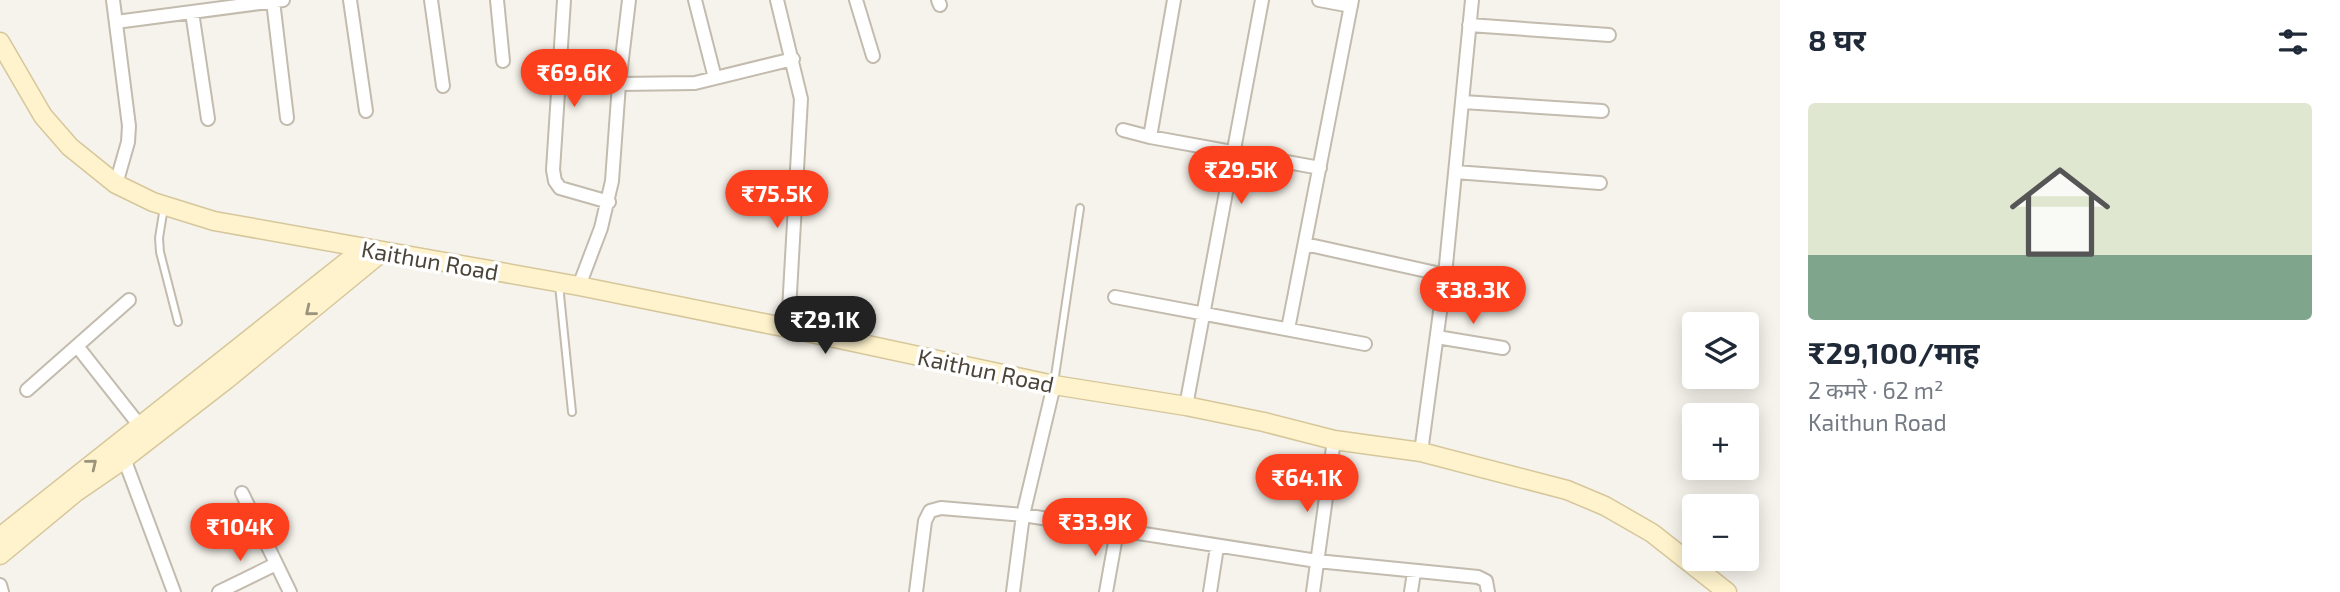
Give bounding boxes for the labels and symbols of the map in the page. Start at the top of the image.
pin: ₹69.6K [517,50,631,109]
pin: ₹29.5K [1184,146,1298,206]
pin: ₹75.5K [720,170,834,230]
street label: Kaithun Road [359,234,501,286]
pin: ₹38.3K [1416,266,1530,326]
pin: ₹29.1K [768,296,882,356]
one-way arrow [306,303,319,315]
street label: Kaithun Road [915,342,1057,398]
pin: ₹64.1K [1250,454,1364,514]
one-way arrow [84,459,96,472]
pin: ₹33.9K [1038,498,1152,558]
pin: ₹104K [191,504,289,563]

